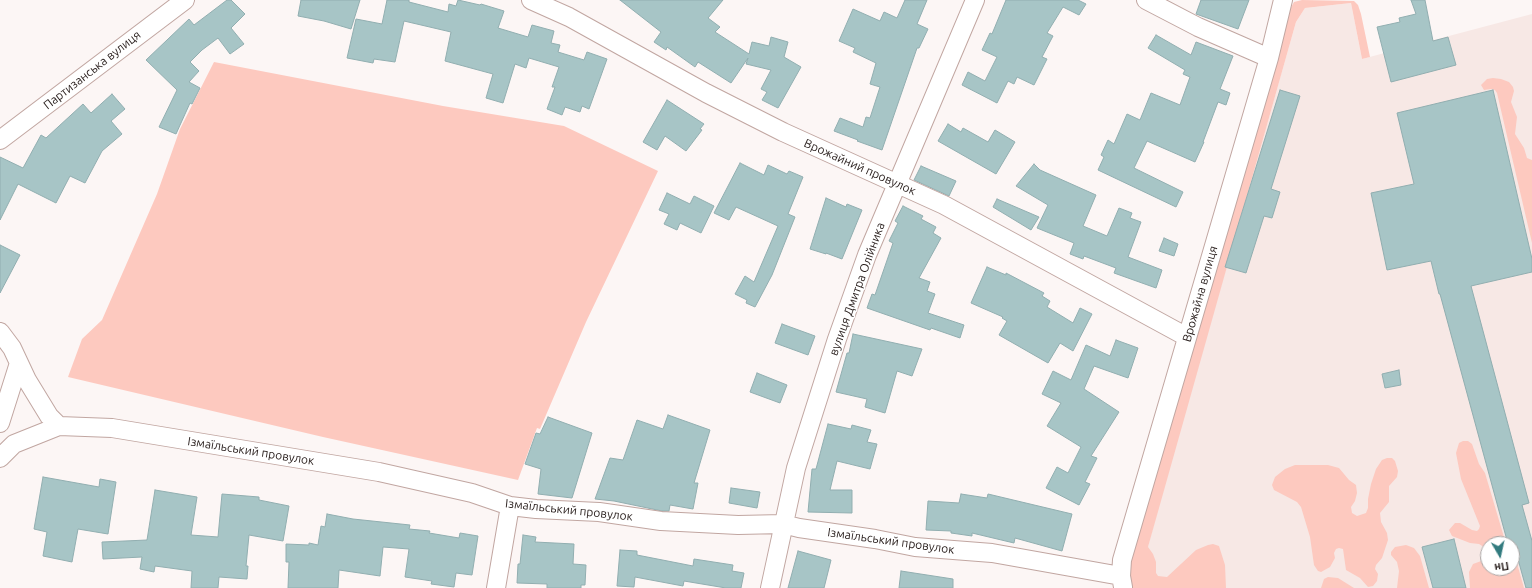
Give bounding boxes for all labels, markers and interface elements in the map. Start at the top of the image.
street label: Партизанська вулиця [40,28,144,112]
street label: Врожайний провулок [802,136,918,198]
street label: вулиця Дмитра Олійника [826,220,888,358]
street label: Врожайна вулиця [1179,244,1221,344]
street label: Ізмаїльський провулок [187,434,315,468]
street label: Ізмаїльський провулок [505,496,633,524]
street label: Ізмаїльський провулок [827,525,955,557]
north arrow [1480,536,1520,576]
text: Пн [1494,560,1510,574]

